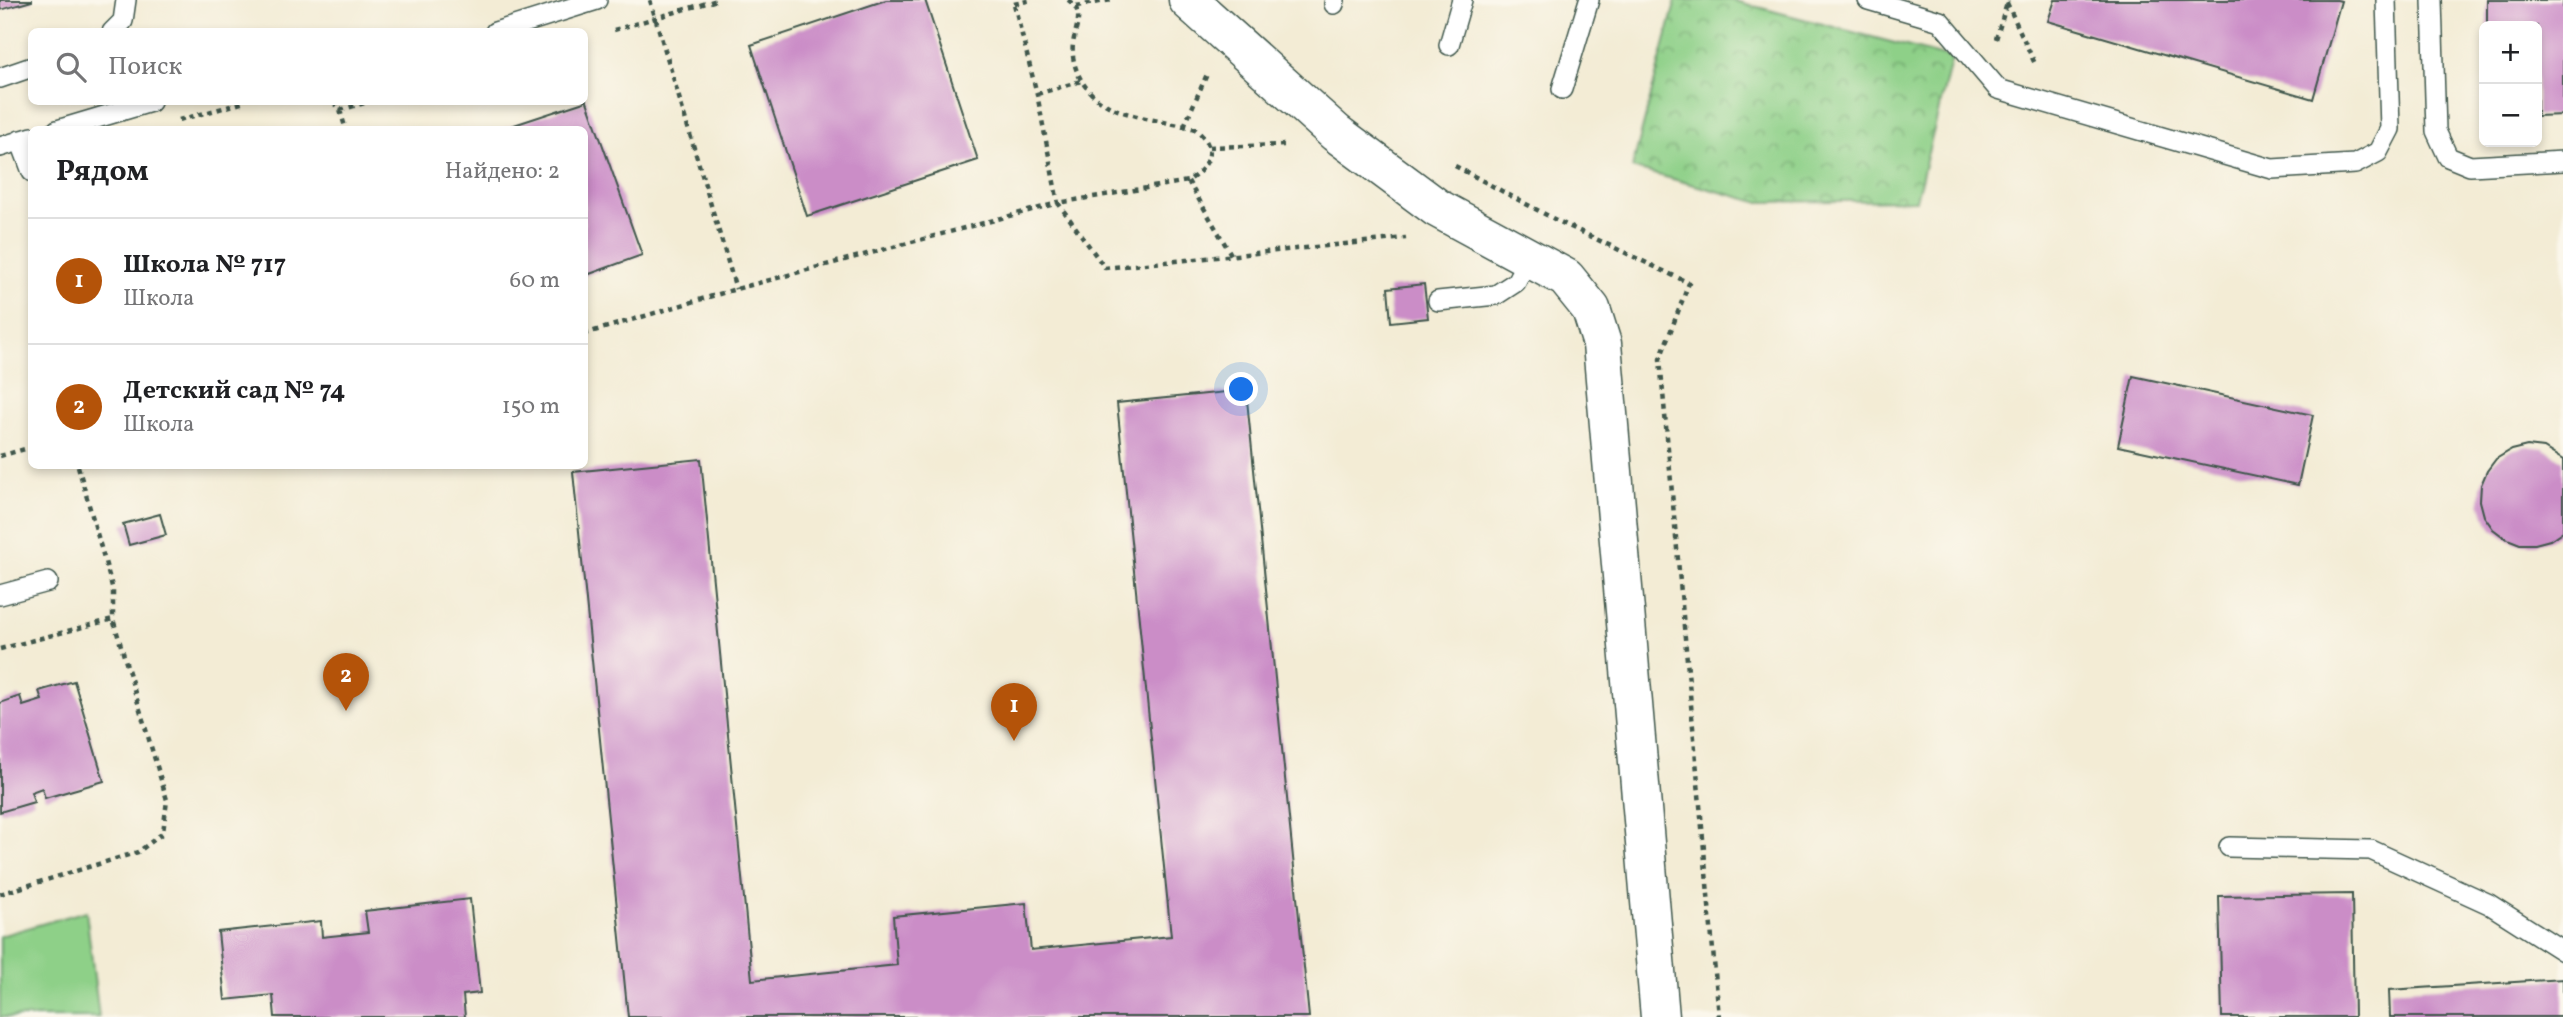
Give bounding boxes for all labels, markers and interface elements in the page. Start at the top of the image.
map controls [2479,21,2542,147]
button: + [2479,21,2542,84]
search box [28,28,588,105]
icon: search [52,48,90,86]
text: Поиск [108,49,182,85]
button: − [2479,84,2542,147]
text: Рядом [56,151,149,193]
text: Найдено: 2 [445,156,560,188]
text: Школа № 717 [123,247,286,283]
text: 1 [74,265,84,297]
text: 60 m [510,265,560,297]
text: Школа [123,283,194,315]
your location [1224,372,1258,406]
text: Детский сад № 74 [123,373,346,409]
text: 2 [73,391,85,423]
text: 150 m [502,391,560,423]
text: Школа [123,409,194,441]
pin: 2 [323,653,369,711]
pin: 1 [991,683,1037,741]

